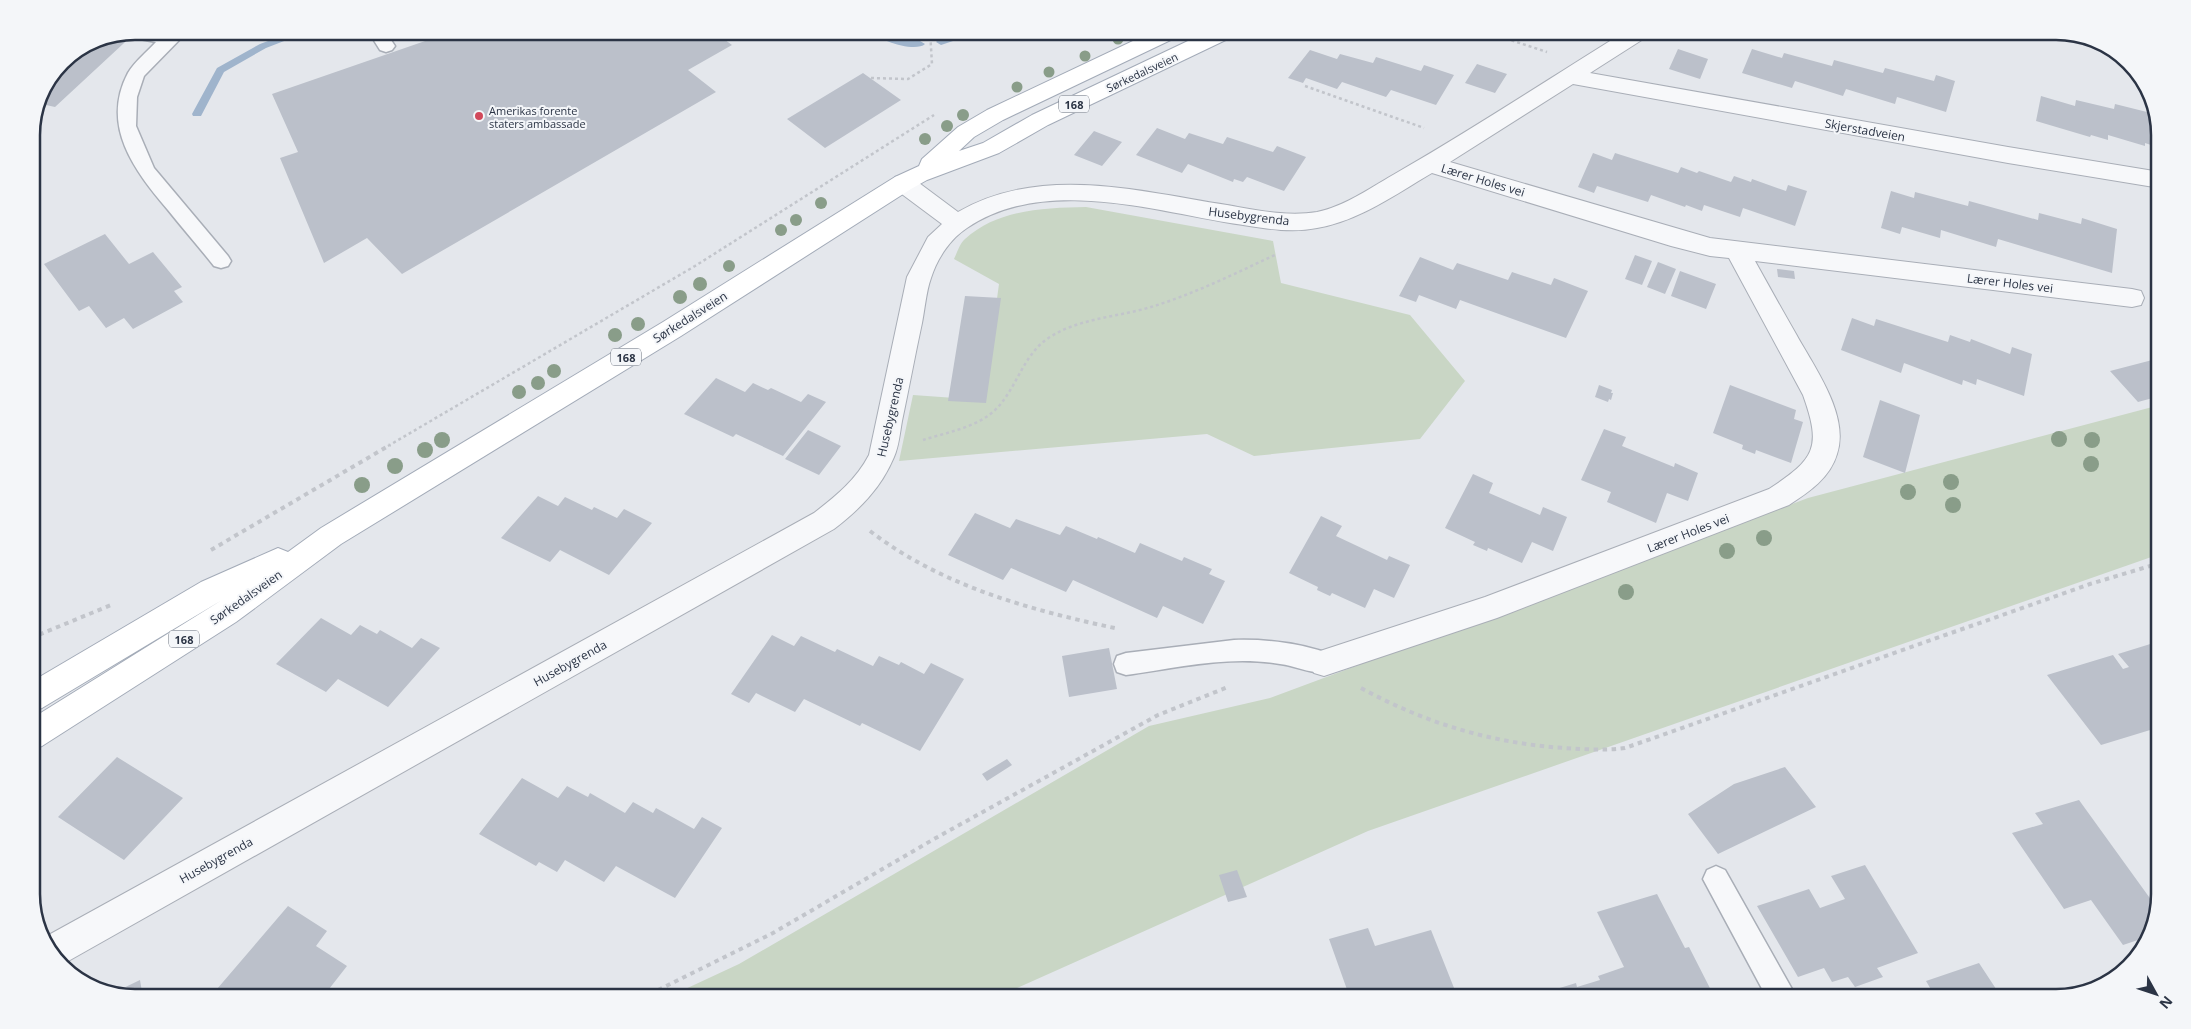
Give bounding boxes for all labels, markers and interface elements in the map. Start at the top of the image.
street label: Sørkedalsveien [1104,49,1180,95]
road number: 168 [1059,96,1089,112]
place label: Amerikas forente staters ambassade [489,103,586,131]
marker: Amerikas forente staters ambassade [473,110,485,122]
street label: Skjerstadveien [1823,115,1907,145]
street label: Lærer Holes vei [1439,159,1527,201]
street label: Husebygrenda [1207,203,1291,229]
street label: Lærer Holes vei [1966,269,2054,297]
street label: Sørkedalsveien [650,287,730,347]
road number: 168 [611,348,641,366]
street label: Husebygrenda [873,375,907,459]
street label: Lærer Holes vei [1644,510,1732,556]
street label: Sørkedalsveien [207,566,285,628]
road number: 168 [169,630,199,648]
street label: Husebygrenda [530,636,610,690]
street label: Husebygrenda [176,833,256,887]
north arrow [2131,969,2181,1019]
text: N [2155,992,2177,1013]

